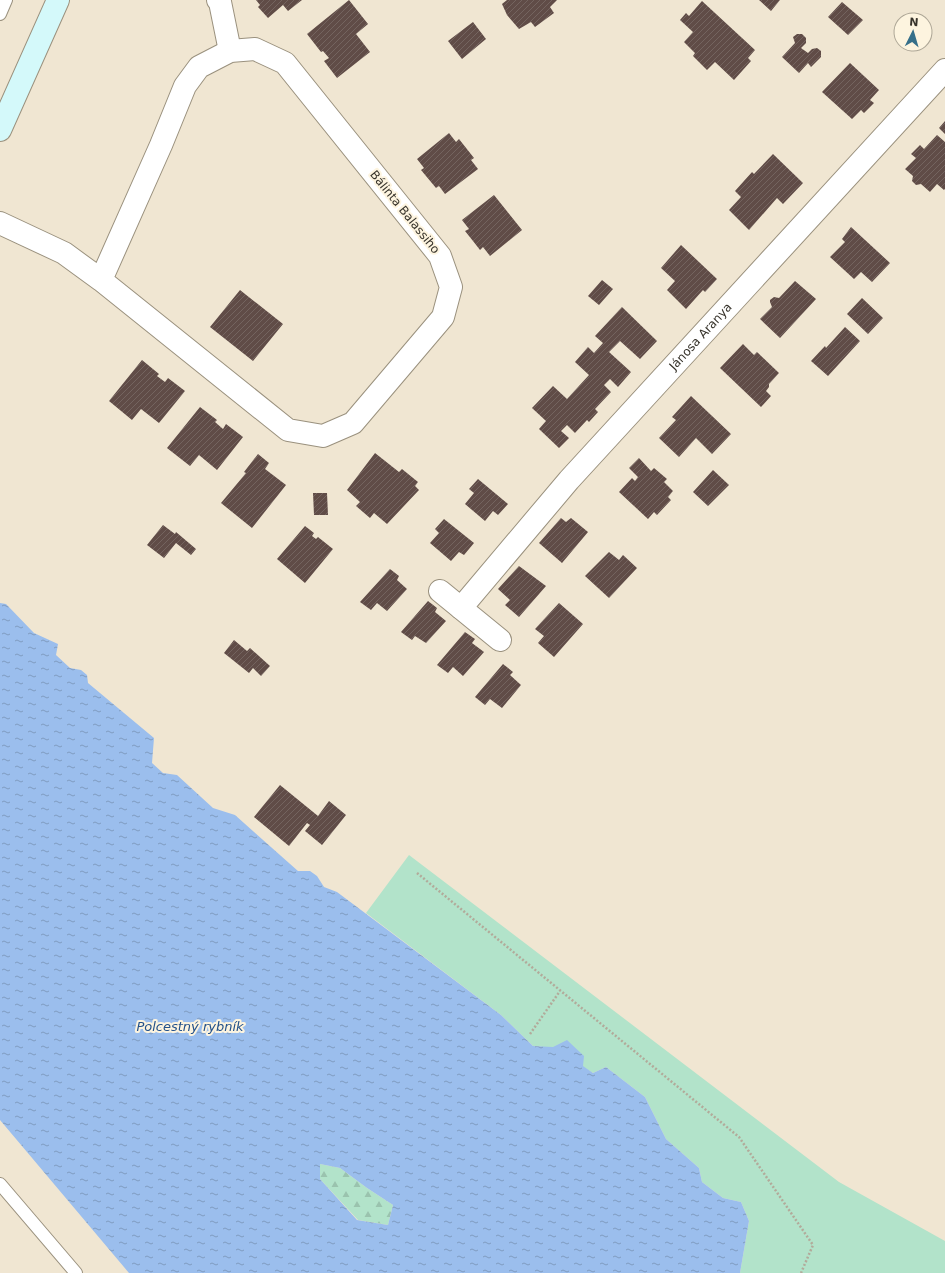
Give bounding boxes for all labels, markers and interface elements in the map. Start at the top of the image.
north arrow [893,12,933,52]
text: N [909,16,919,29]
street label: Bálinta Balassiho [367,168,443,256]
street label: Jánosa Aranya [666,300,735,374]
water label: Polcestný rybník [136,1019,244,1034]

